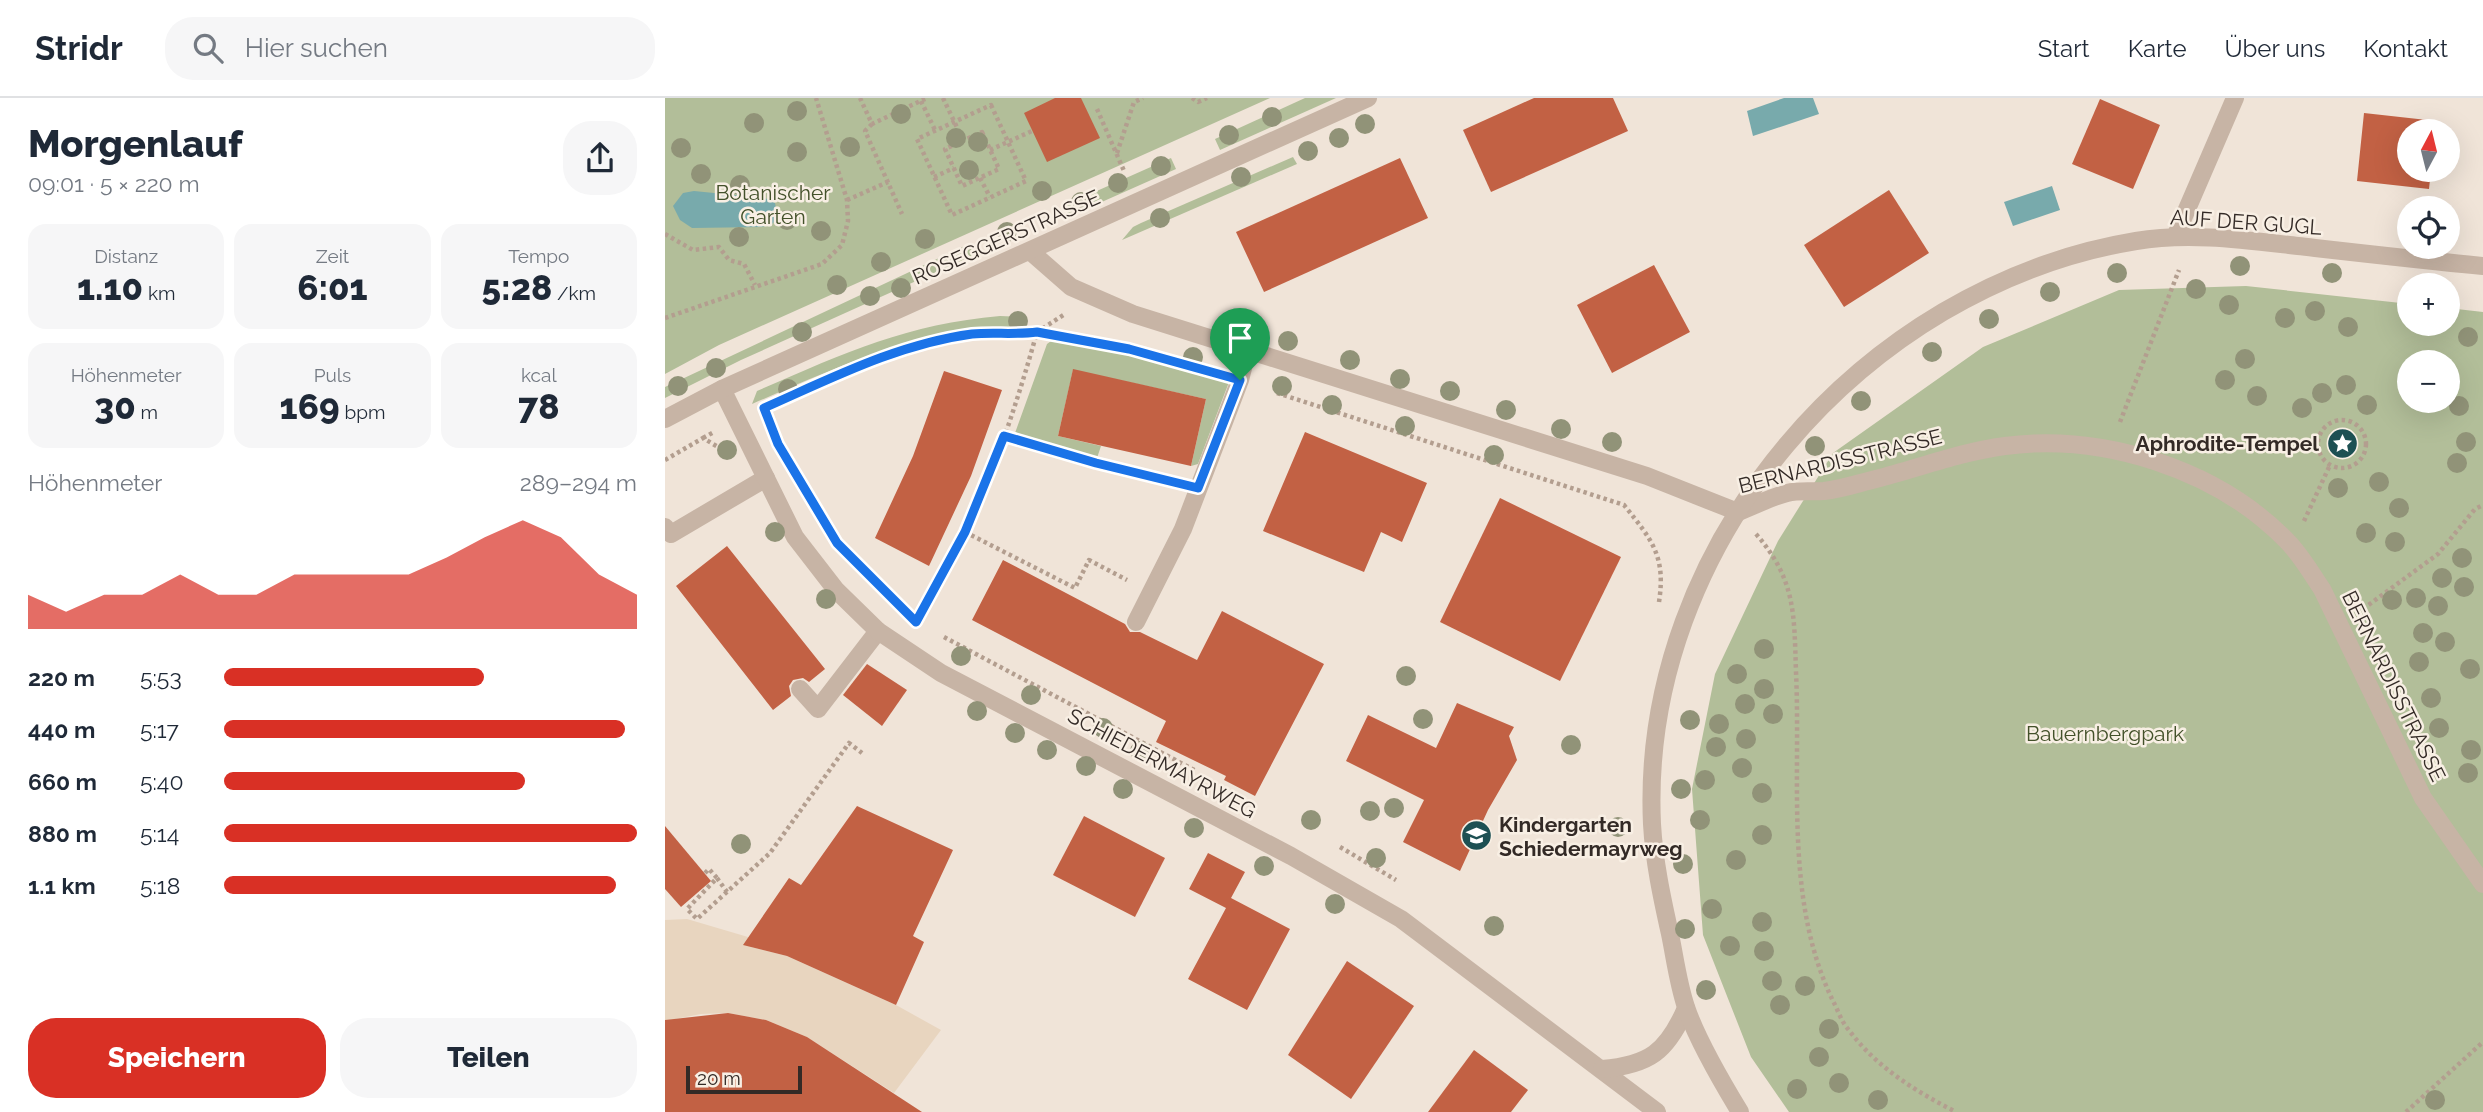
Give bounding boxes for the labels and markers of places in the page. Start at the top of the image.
pin [1210,308,1270,380]
place icon: Aphrodite-Tempel [2325,426,2359,460]
place label: Aphrodite-Tempel [2136,431,2319,456]
place label: Kindergarten Schiedermayrweg [1499,812,1683,861]
school or university icon: Kindergarten Schiedermayrweg [1459,819,1493,853]

